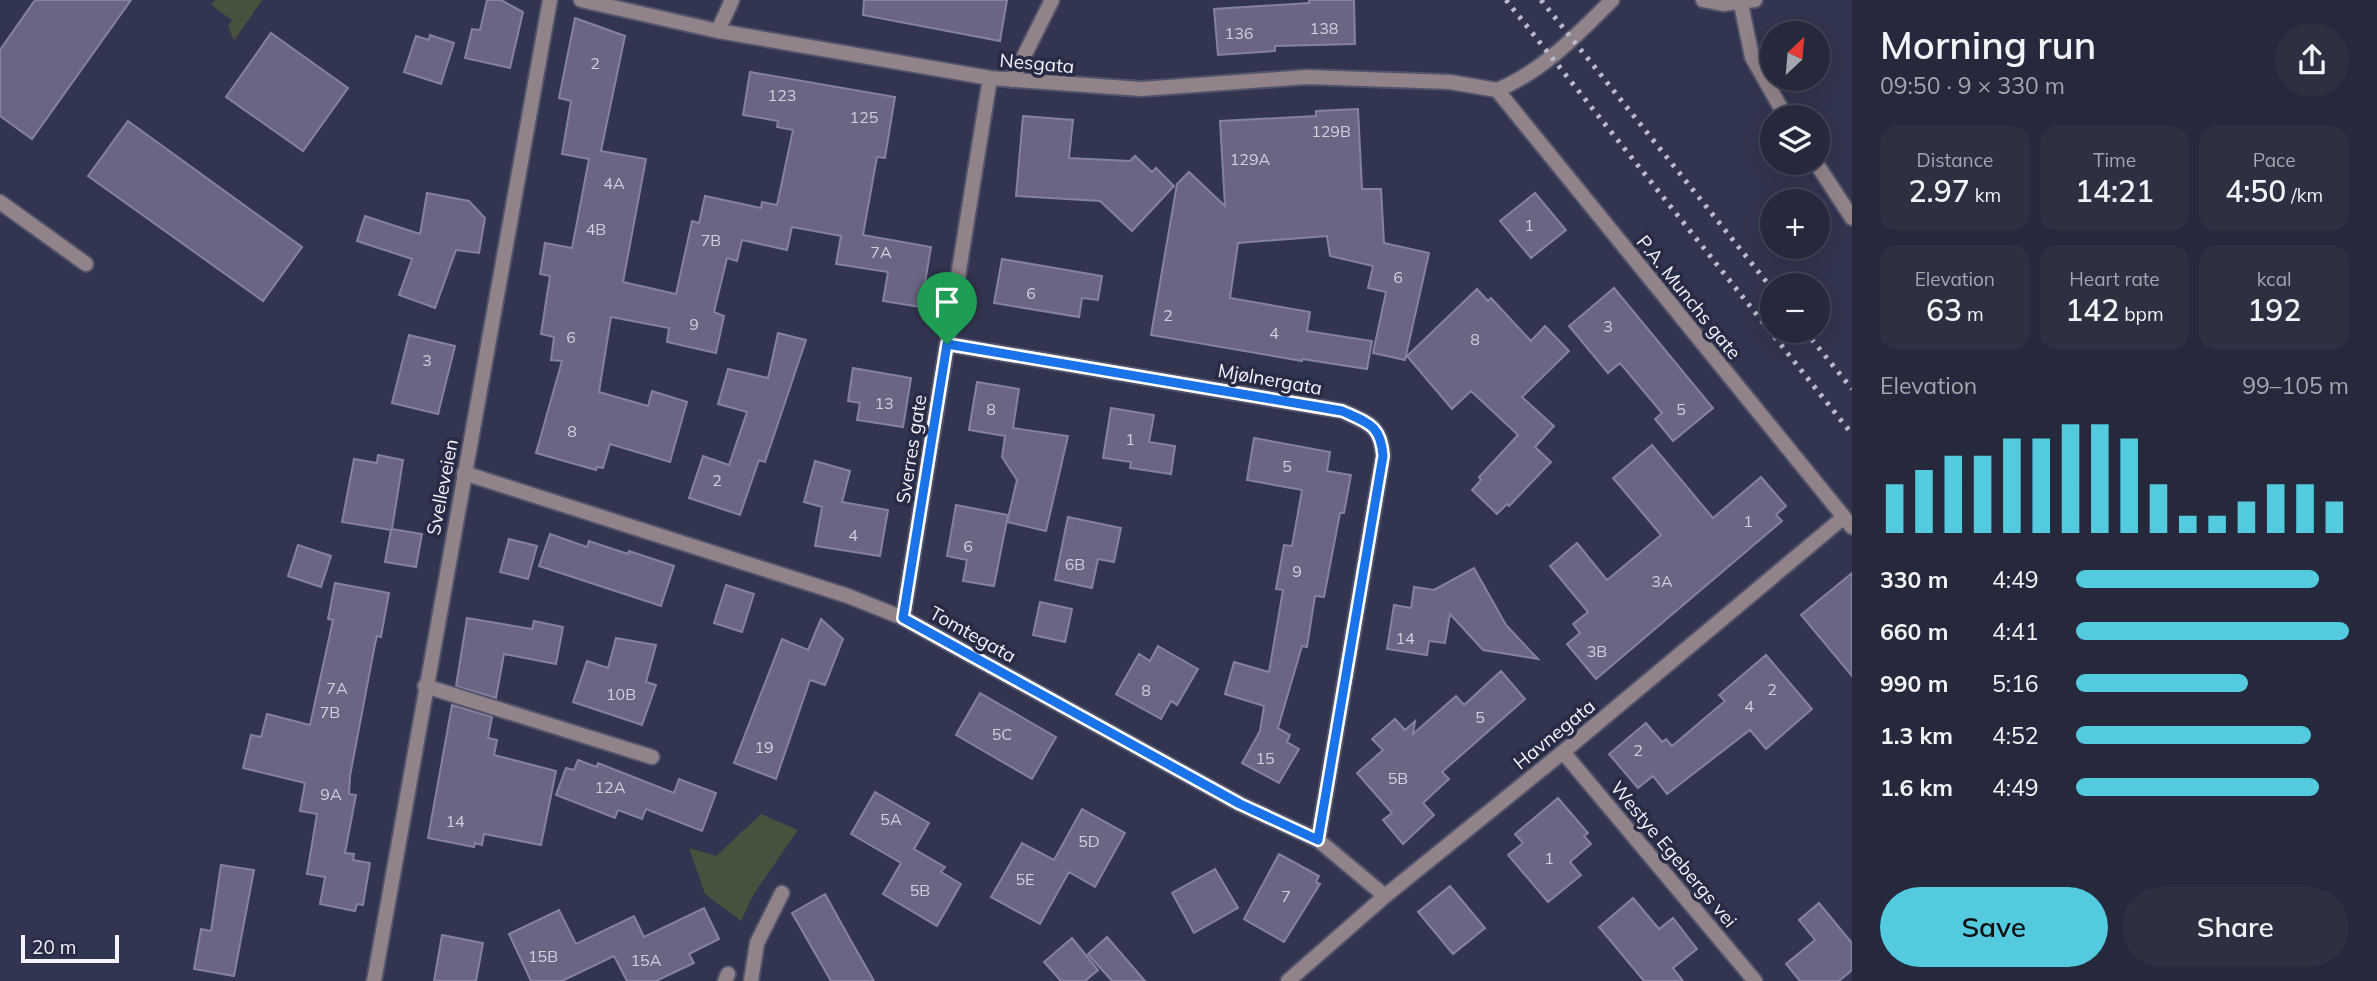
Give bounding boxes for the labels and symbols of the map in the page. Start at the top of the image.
house number: 138 [1310,18,1338,38]
north arrow [1760,21,1830,91]
house number: 136 [1225,23,1253,43]
street label: Nesgata [999,48,1075,78]
house number: 2 [590,53,600,73]
house number: 123 [768,85,796,105]
house number: 125 [850,107,878,127]
house number: 129B [1311,121,1351,141]
house number: 129A [1230,149,1271,169]
house number: 4A [603,173,625,193]
house number: 1 [1524,215,1534,235]
house number: 4B [586,219,606,239]
house number: 7B [701,230,721,250]
street label: P.A. Munchs gate [1632,230,1746,364]
house number: 7A [870,242,892,262]
house number: 6 [1393,267,1403,287]
pin [917,272,977,344]
house number: 6 [1026,283,1036,303]
house number: 2 [1163,305,1173,325]
house number: 9 [689,314,699,334]
house number: 3 [1603,316,1613,336]
house number: 4 [1269,323,1279,343]
house number: 6 [566,327,576,347]
house number: 8 [1470,329,1480,349]
house number: 3 [422,350,432,370]
street label: Mjølnergata [1216,358,1324,400]
house number: 13 [874,393,894,413]
street label: Sverres gate [891,393,931,505]
house number: 8 [986,399,996,419]
house number: 5 [1676,399,1686,419]
house number: 8 [567,421,577,441]
house number: 1 [1125,429,1135,449]
street label: Svelleveien [421,437,463,537]
house number: 5 [1282,456,1292,476]
house number: 2 [712,470,722,490]
house number: 1 [1743,511,1753,531]
house number: 4 [848,525,858,545]
house number: 6 [963,536,973,556]
house number: 6B [1065,554,1085,574]
house number: 9 [1292,561,1302,581]
house number: 3A [1651,571,1673,591]
street label: Tomtegata [925,600,1021,668]
house number: 14 [1395,628,1415,648]
house number: 3B [1587,641,1607,661]
house number: 7A [326,678,348,698]
house number: 2 [1767,679,1777,699]
house number: 8 [1141,680,1151,700]
house number: 10B [606,684,636,704]
street label: Havnegata [1508,694,1600,774]
house number: 4 [1744,696,1754,716]
house number: 7B [320,702,340,722]
house number: 5 [1475,707,1485,727]
house number: 5C [992,724,1012,744]
house number: 19 [754,737,774,757]
house number: 2 [1633,740,1643,760]
house number: 15 [1255,748,1275,768]
house number: 5B [1388,768,1408,788]
street label: Westye Egebergs vei [1606,776,1742,932]
house number: 12A [595,777,626,797]
house number: 9A [320,784,342,804]
house number: 5A [880,809,902,829]
house number: 14 [445,811,465,831]
house number: 5D [1078,831,1100,851]
house number: 1 [1544,848,1554,868]
house number: 5E [1015,869,1035,889]
house number: 5B [910,880,930,900]
house number: 7 [1281,886,1291,906]
scale bar [21,932,119,964]
house number: 15B [528,946,558,966]
house number: 15A [631,950,662,970]

